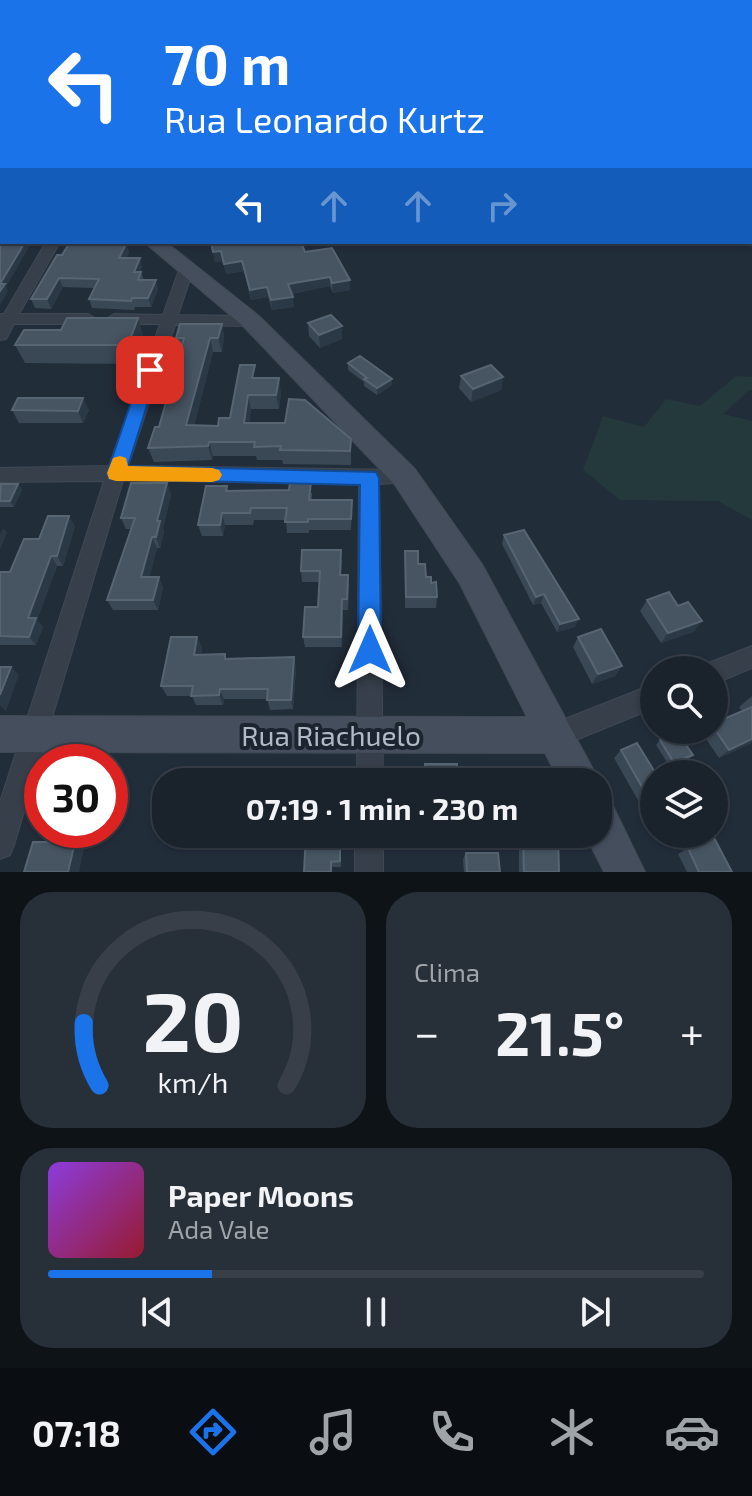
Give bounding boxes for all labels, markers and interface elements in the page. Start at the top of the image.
text: 70 m [164,29,290,96]
icon: left [32,32,136,136]
text: Rua Leonardo Kurtz [164,97,485,140]
icon: left [228,184,272,228]
icon: ahead [312,184,356,228]
icon: ahead [396,184,440,228]
icon: right [480,184,524,228]
pin [116,336,184,404]
icon: arrive [128,348,172,392]
position arrow [328,608,412,692]
map controls [640,656,728,848]
button: search [640,656,728,744]
street label: Rua Riachuelo [241,718,421,752]
speed limit sign: 30 [24,744,128,848]
button: layers [640,760,728,848]
text: 07:19 · 1 min · 230 m [246,790,518,826]
text: Clima [414,956,480,987]
text: 20 [143,969,243,1069]
text: 21.5° [495,996,624,1068]
text: − [414,1005,440,1058]
text: + [680,1005,704,1058]
text: km/h [158,1064,228,1099]
text: Paper Moons [168,1177,354,1213]
text: Ada Vale [168,1213,270,1244]
icon: previous [135,1290,179,1334]
icon: pause [354,1290,398,1334]
icon: next [573,1290,617,1334]
icon: directions [185,1404,241,1460]
icon: music [305,1404,361,1460]
icon: phone [424,1404,480,1460]
icon: climate [544,1404,600,1460]
icon: car [664,1404,720,1460]
text: 07:18 [32,1411,121,1454]

